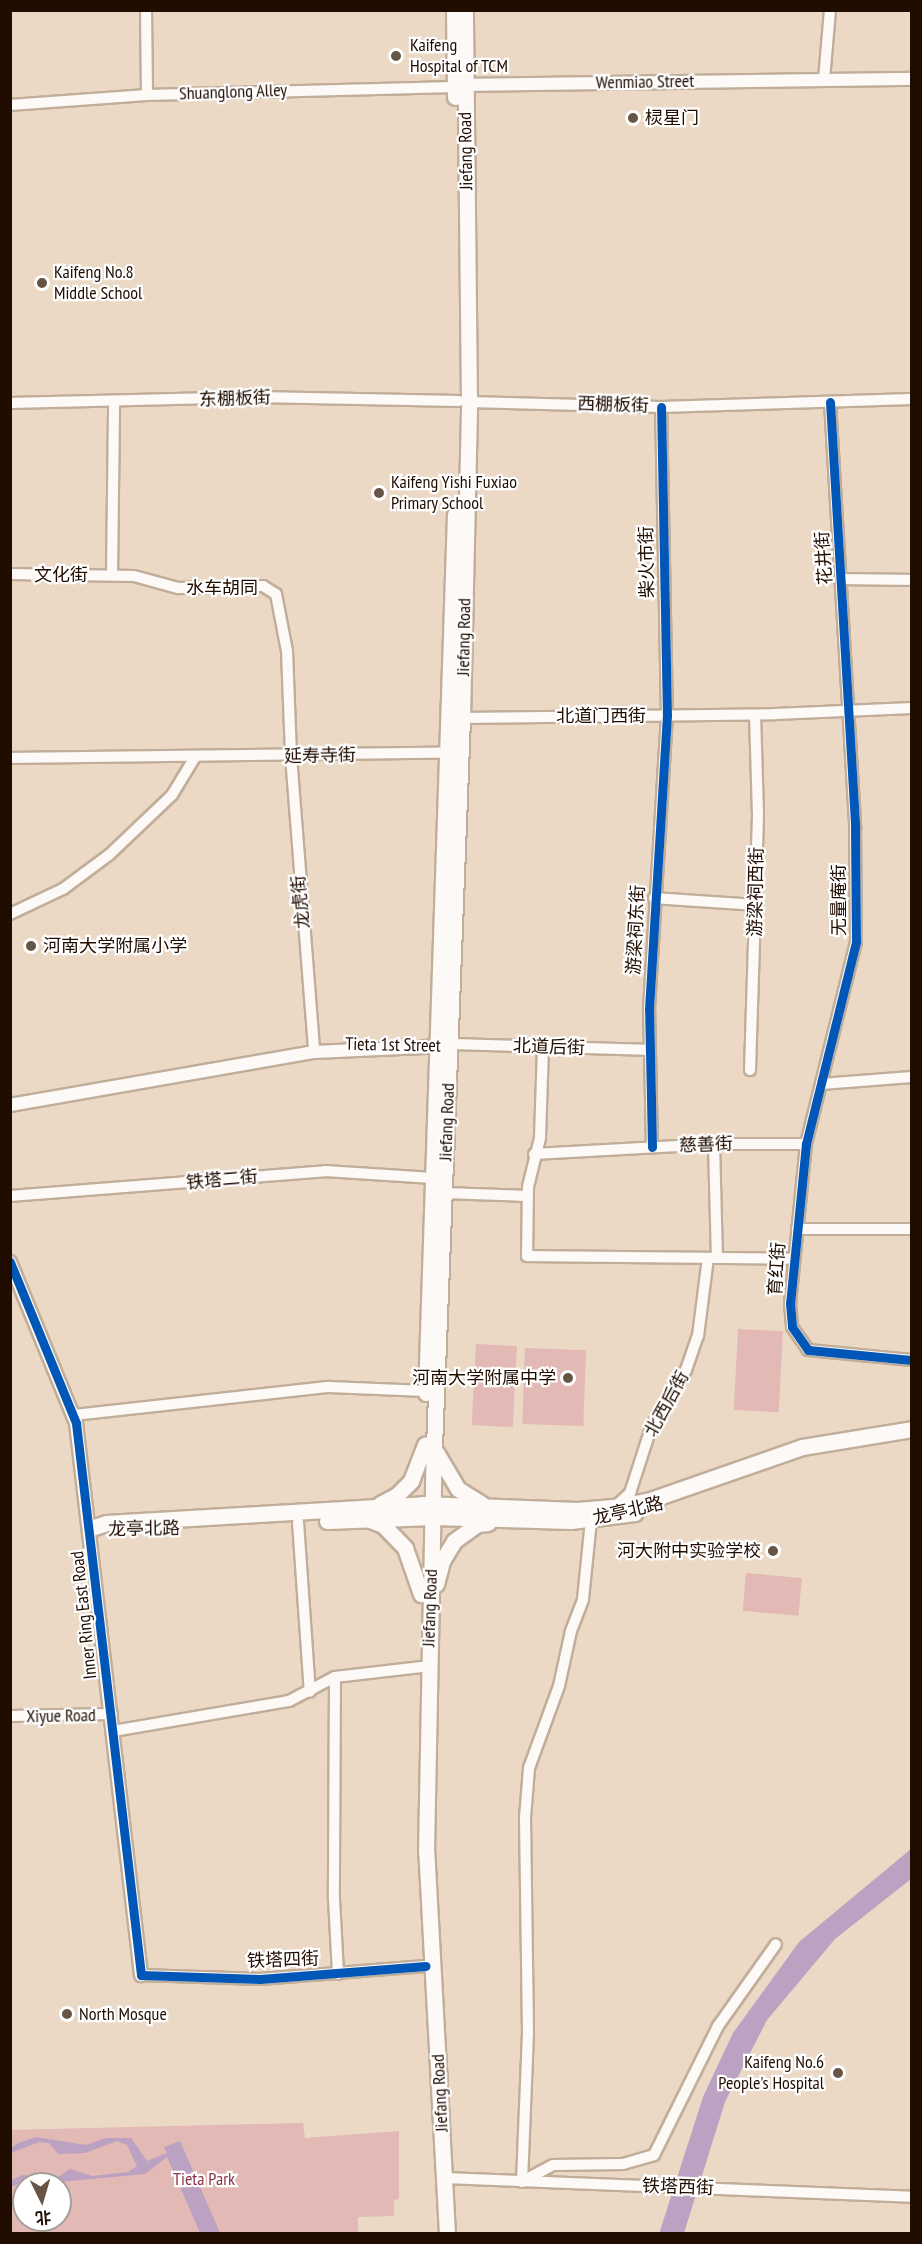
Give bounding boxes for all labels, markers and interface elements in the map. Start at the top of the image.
place label: Kaifeng Hospital of TCM [410,35,509,78]
marker: Kaifeng Hospital of TCM [387,47,405,65]
street label: Wenmiao Street [596,70,694,94]
street label: Shuanglong Alley [178,79,288,105]
place label: 棂星门 [645,107,699,129]
marker: 棂星门 [626,111,640,125]
street label: Jiefang Road [455,112,477,190]
place label: Kaifeng No.8 Middle School [54,262,142,304]
marker: Kaifeng No.8 Middle School [35,276,49,290]
street label: 东棚板街 [199,387,271,411]
street label: 西棚板街 [577,393,649,417]
place label: Kaifeng Yishi Fuxiao Primary School [391,472,517,514]
marker: Kaifeng Yishi Fuxiao Primary School [372,486,386,500]
street label: 柴火市街 [636,526,658,598]
street label: 花井街 [811,530,837,586]
street label: 文化街 [34,564,88,586]
street label: 水车胡同 [186,577,258,599]
street label: Jiefang Road [453,598,475,676]
street label: 北道门西街 [556,705,646,727]
street label: 延寿寺街 [284,745,356,767]
street label: 游梁祠西街 [744,847,768,937]
street label: 无量庵街 [828,864,850,936]
street label: 龙虎街 [288,874,314,930]
street label: 游梁祠东街 [623,884,649,976]
place label: 河南大学附属小学 [43,935,187,957]
marker: 河南大学附属小学 [24,939,38,953]
street label: Tieta 1st Street [345,1033,441,1057]
street label: 北道后街 [513,1035,585,1059]
street label: Jiefang Road [435,1083,459,1161]
street label: 慈善街 [679,1133,733,1157]
street label: 铁塔二街 [185,1166,259,1194]
street label: 育红街 [764,1241,790,1297]
place label: 河南大学附属中学 [412,1367,556,1389]
street label: 北西后街 [640,1367,694,1441]
marker: 河南大学附属中学 [561,1371,575,1385]
street label: 龙亭北路 [590,1492,666,1530]
street label: 龙亭北路 [108,1518,180,1540]
place label: 河大附中实验学校 [617,1540,761,1562]
marker: 河大附中实验学校 [766,1544,780,1558]
street label: Inner Ring East Road [67,1550,101,1680]
street label: Jiefang Road [418,1569,442,1647]
street label: Xiyue Road [26,1705,96,1727]
street label: 铁塔四街 [247,1948,319,1972]
place label: North Mosque [79,2003,167,2025]
marker: North Mosque [60,2007,74,2021]
place label: Kaifeng No.6 People's Hospital [718,2052,824,2094]
street label: Jiefang Road [427,2054,453,2132]
marker: Kaifeng No.6 People's Hospital [829,2064,847,2082]
park label: Tieta Park [173,2168,235,2190]
north arrow [12,2172,72,2232]
street label: 铁塔西街 [642,2175,714,2199]
text: 北 [35,2207,52,2229]

